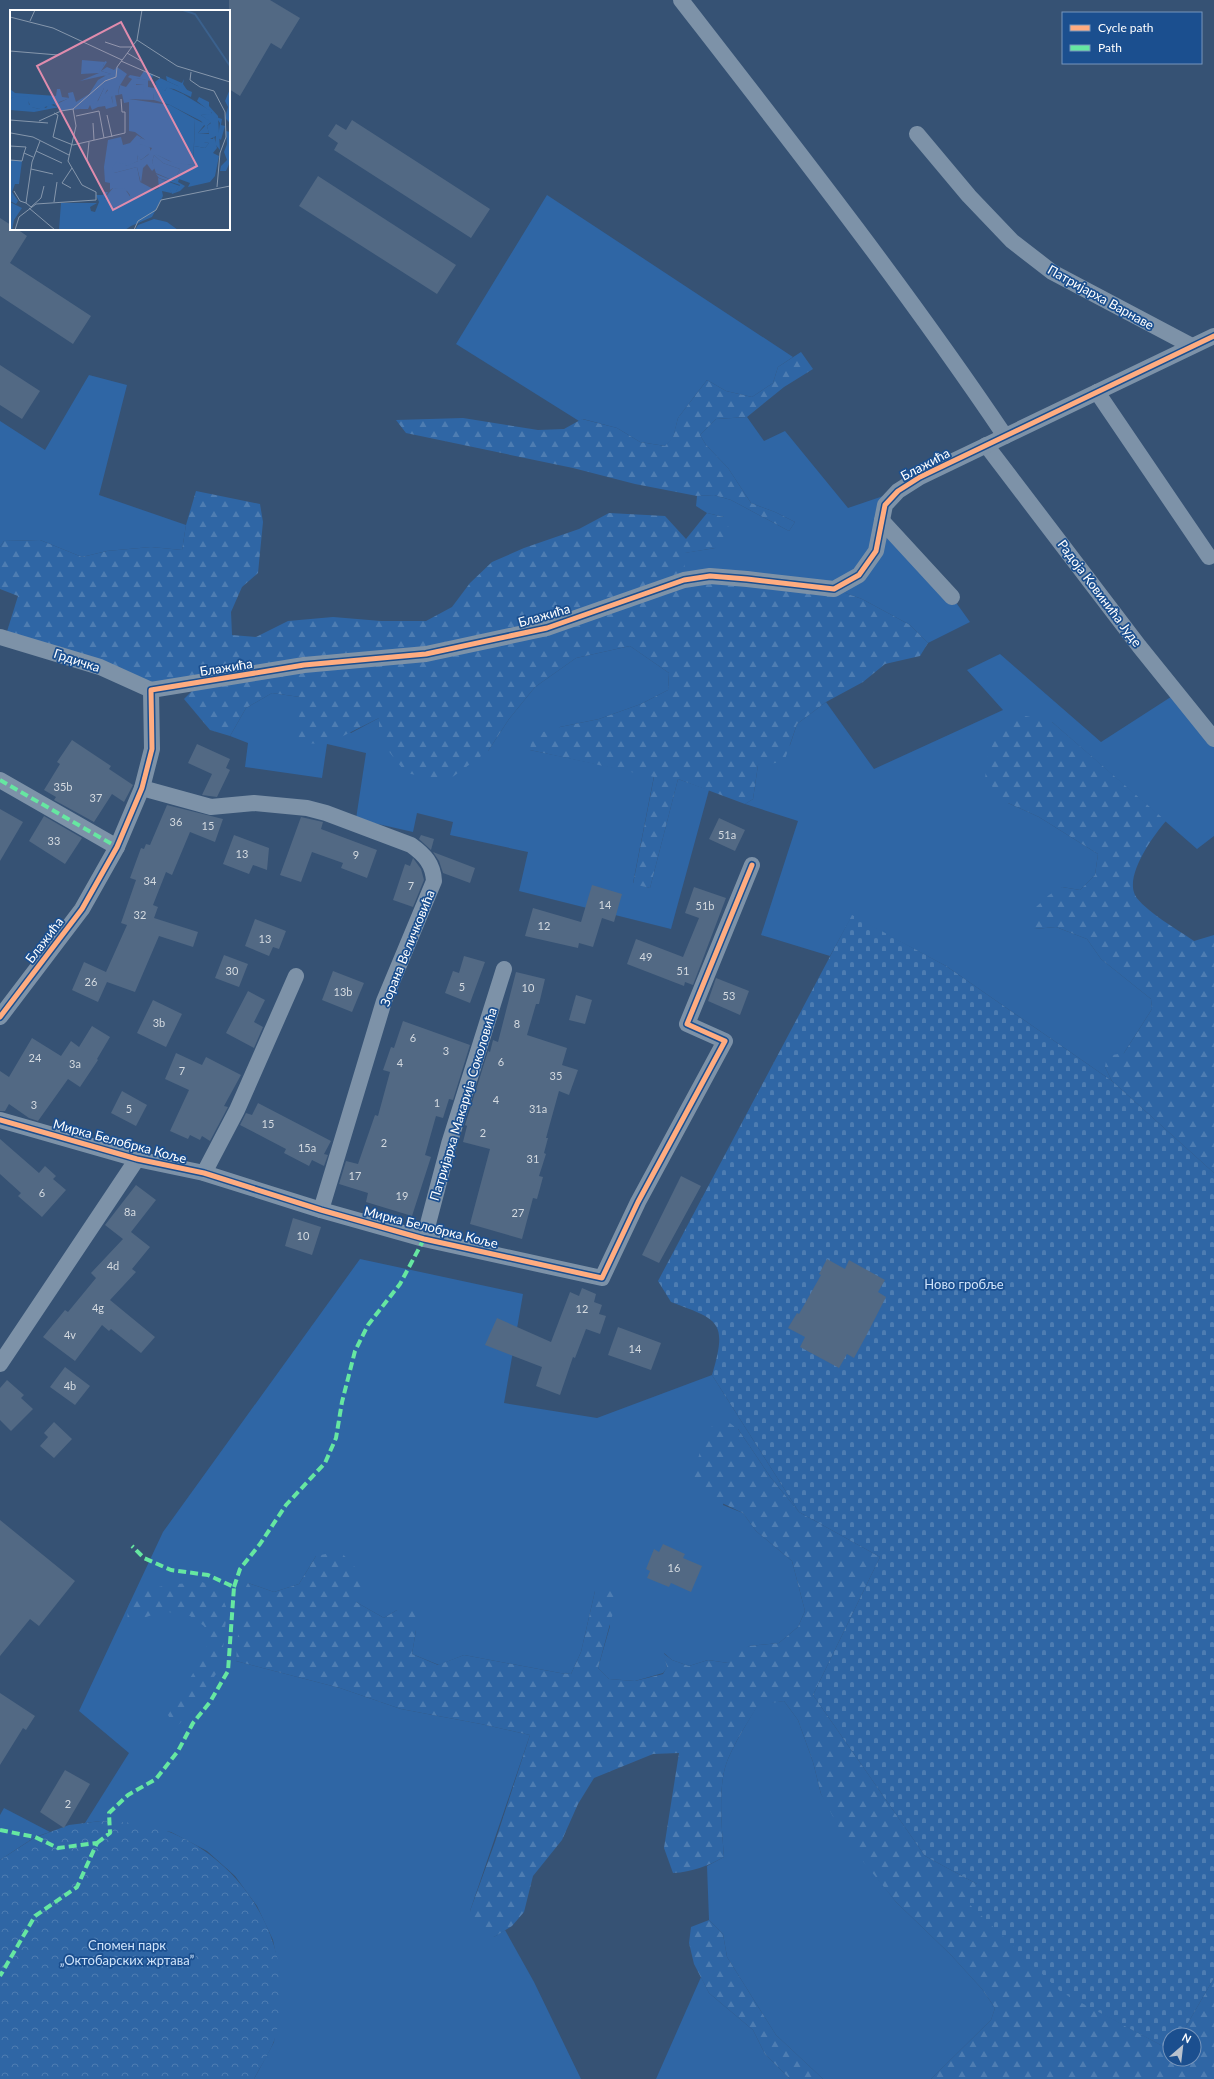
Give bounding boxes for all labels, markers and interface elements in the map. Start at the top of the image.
inset map [10,10,230,230]
legend [1062,12,1202,64]
text: Cycle path [1098,20,1153,35]
text: Path [1098,40,1122,55]
street label: Патријарха Варнаве [1045,261,1157,333]
street label: Блажића [898,444,952,484]
street label: Радоја Ковинића Јуде [1055,536,1146,650]
street label: Блажића [516,600,572,630]
street label: Грдичка [52,645,102,675]
street label: Блажића [198,655,254,679]
house number: 35b [54,780,72,793]
house number: 37 [90,791,102,804]
house number: 36 [170,815,182,828]
house number: 15 [202,819,214,832]
house number: 51a [718,828,736,841]
house number: 33 [48,834,60,847]
house number: 13 [236,847,248,860]
house number: 9 [353,848,359,861]
house number: 34 [144,874,157,887]
house number: 7 [408,879,414,892]
street label: Зорана Величковића [376,887,438,1009]
house number: 14 [599,898,612,911]
house number: 51b [696,899,714,912]
house number: 32 [134,908,146,921]
street label: Блажића [22,914,66,966]
house number: 12 [538,919,550,932]
house number: 13 [259,932,271,945]
house number: 49 [640,950,652,963]
house number: 30 [226,964,239,977]
house number: 51 [677,964,689,977]
house number: 26 [85,975,97,988]
house number: 5 [459,980,465,993]
house number: 10 [522,981,535,994]
house number: 13b [334,985,352,998]
house number: 53 [723,989,735,1002]
street label: Патријарха Макарија Соколовића [426,1005,500,1203]
house number: 3b [153,1016,165,1029]
house number: 8 [514,1017,520,1030]
house number: 6 [410,1031,416,1044]
house number: 3 [443,1044,449,1057]
house number: 24 [29,1051,42,1064]
house number: 6 [498,1055,504,1068]
house number: 4 [397,1056,404,1069]
house number: 3a [69,1057,81,1070]
house number: 7 [179,1064,185,1077]
house number: 35 [550,1069,562,1082]
house number: 4 [493,1093,500,1106]
house number: 1 [434,1096,440,1109]
house number: 3 [31,1098,37,1111]
house number: 5 [126,1102,132,1115]
house number: 31a [529,1102,547,1115]
street label: Мирка Белобрка Коље [51,1115,189,1167]
house number: 15 [262,1117,274,1130]
house number: 2 [480,1126,486,1139]
house number: 2 [381,1136,387,1149]
house number: 15a [298,1141,316,1154]
house number: 31 [527,1152,539,1165]
house number: 17 [349,1169,361,1182]
house number: 6 [39,1186,45,1199]
house number: 19 [396,1189,408,1202]
street label: Мирка Белобрка Коље [362,1203,500,1251]
house number: 8a [124,1205,136,1218]
house number: 27 [512,1206,524,1219]
house number: 10 [297,1229,310,1242]
house number: 4d [107,1259,119,1272]
park label: Ново гробље [924,1276,1004,1292]
house number: 4g [92,1301,104,1314]
house number: 12 [576,1302,588,1315]
house number: 4v [64,1328,76,1341]
house number: 14 [629,1342,642,1355]
house number: 4b [64,1379,76,1392]
house number: 16 [668,1561,680,1574]
house number: 2 [65,1797,71,1810]
park label: Спомен парк „Октобарских жртава” [60,1937,195,1968]
north arrow [1162,2027,1202,2067]
text: N [1180,2030,1194,2045]

